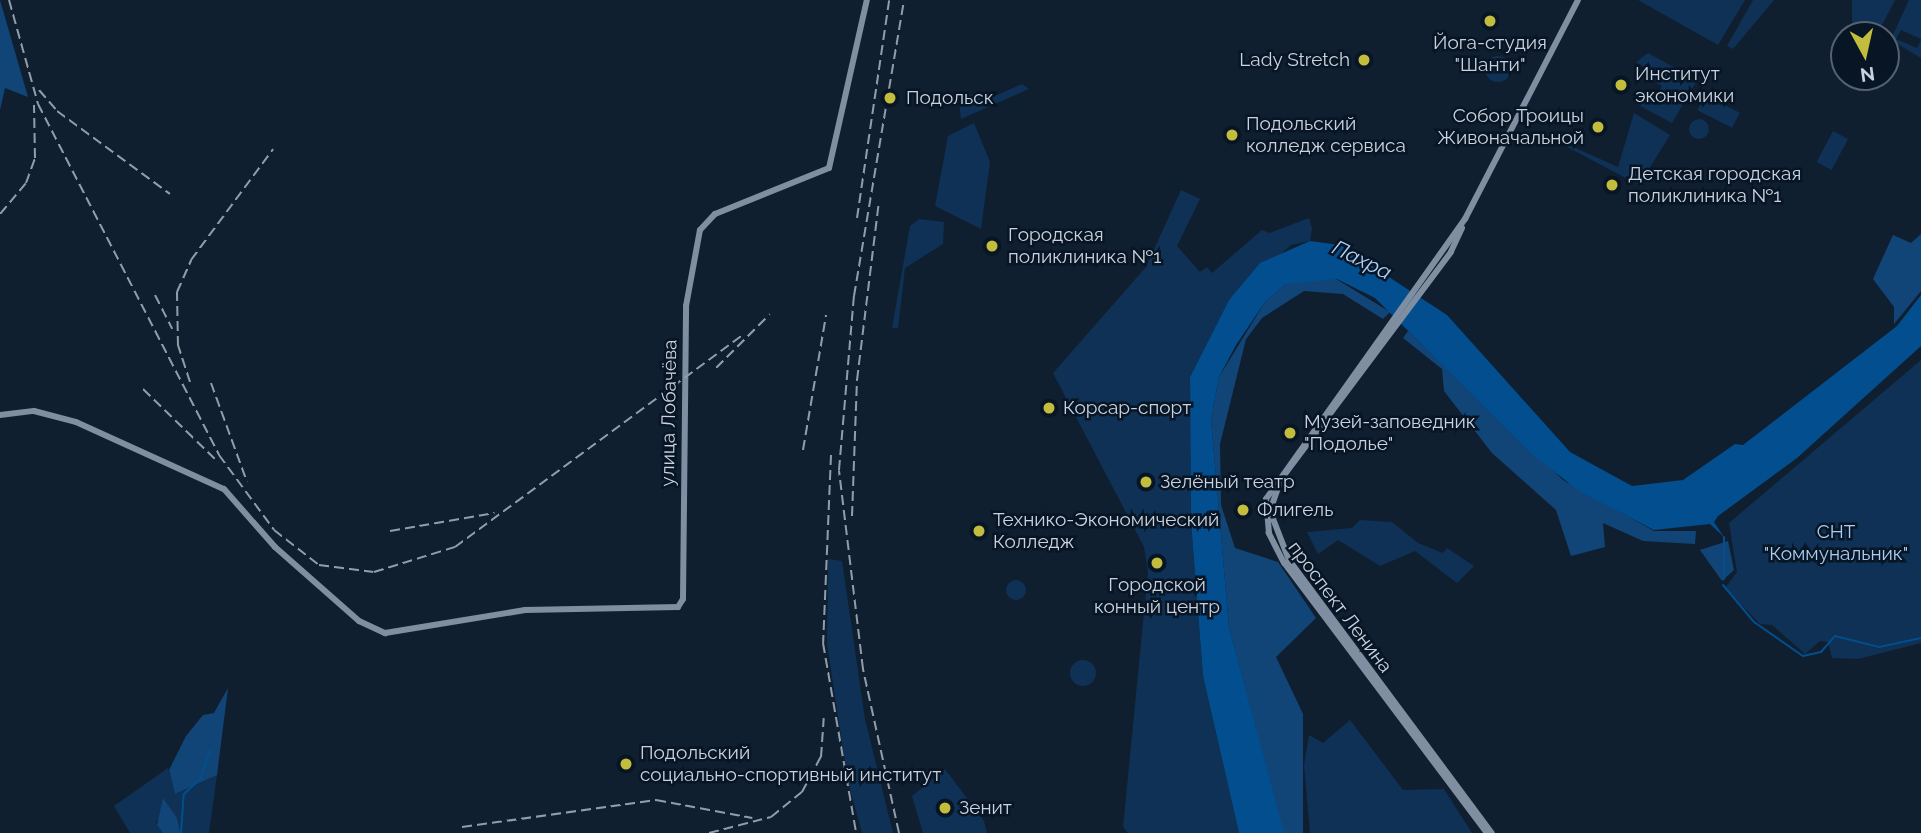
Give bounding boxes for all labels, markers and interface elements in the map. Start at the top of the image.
marker: Йога-студия "Шанти" [1482,13,1498,29]
north arrow [1830,21,1900,91]
place label: Йога-студия "Шанти" [1433,32,1547,76]
place label: Lady Stretch [1239,49,1350,71]
marker: Lady Stretch [1356,52,1372,68]
place label: Институт экономики [1635,63,1734,107]
text: N [1859,63,1876,87]
marker: Институт экономики [1613,77,1629,93]
place label: Подольск [906,87,994,109]
marker: Подольск [880,88,900,108]
place label: Собор Троицы Живоначальной [1437,105,1584,149]
place label: Подольский колледж сервиса [1246,113,1406,157]
marker: Собор Троицы Живоначальной [1590,119,1606,135]
marker: Подольский колледж сервиса [1224,127,1240,143]
place label: Детская городская поликлиника №1 [1628,163,1801,207]
marker: Детская городская поликлиника №1 [1602,175,1622,195]
place label: Городская поликлиника №1 [1008,224,1161,268]
water label: Пахра [1328,235,1396,285]
marker: Городская поликлиника №1 [982,236,1002,256]
street label: улица Лобачёва [656,339,682,487]
place label: Корсар-спорт [1063,397,1191,419]
marker: Корсар-спорт [1041,400,1057,416]
place label: Музей-заповедник "Подолье" [1304,411,1476,455]
marker: Музей-заповедник "Подолье" [1282,425,1298,441]
place label: Зелёный театр [1160,471,1295,493]
marker: Зелёный театр [1138,474,1154,490]
place label: Флигель [1257,499,1333,521]
marker: Флигель [1235,502,1251,518]
place label: Технико-Экономический Колледж [993,509,1219,553]
park label: СНТ "Коммунальник" [1764,521,1908,565]
marker: Технико-Экономический Колледж [971,523,987,539]
street label: проспект Ленина [1283,537,1397,677]
marker: Городской конный центр [1149,555,1165,571]
place label: Городской конный центр [1094,574,1220,618]
place label: Подольский социально-спортивный институт [640,742,941,786]
marker: Подольский социально-спортивный институт [618,756,634,772]
place label: Зенит [959,797,1012,819]
marker: Зенит [937,800,953,816]

